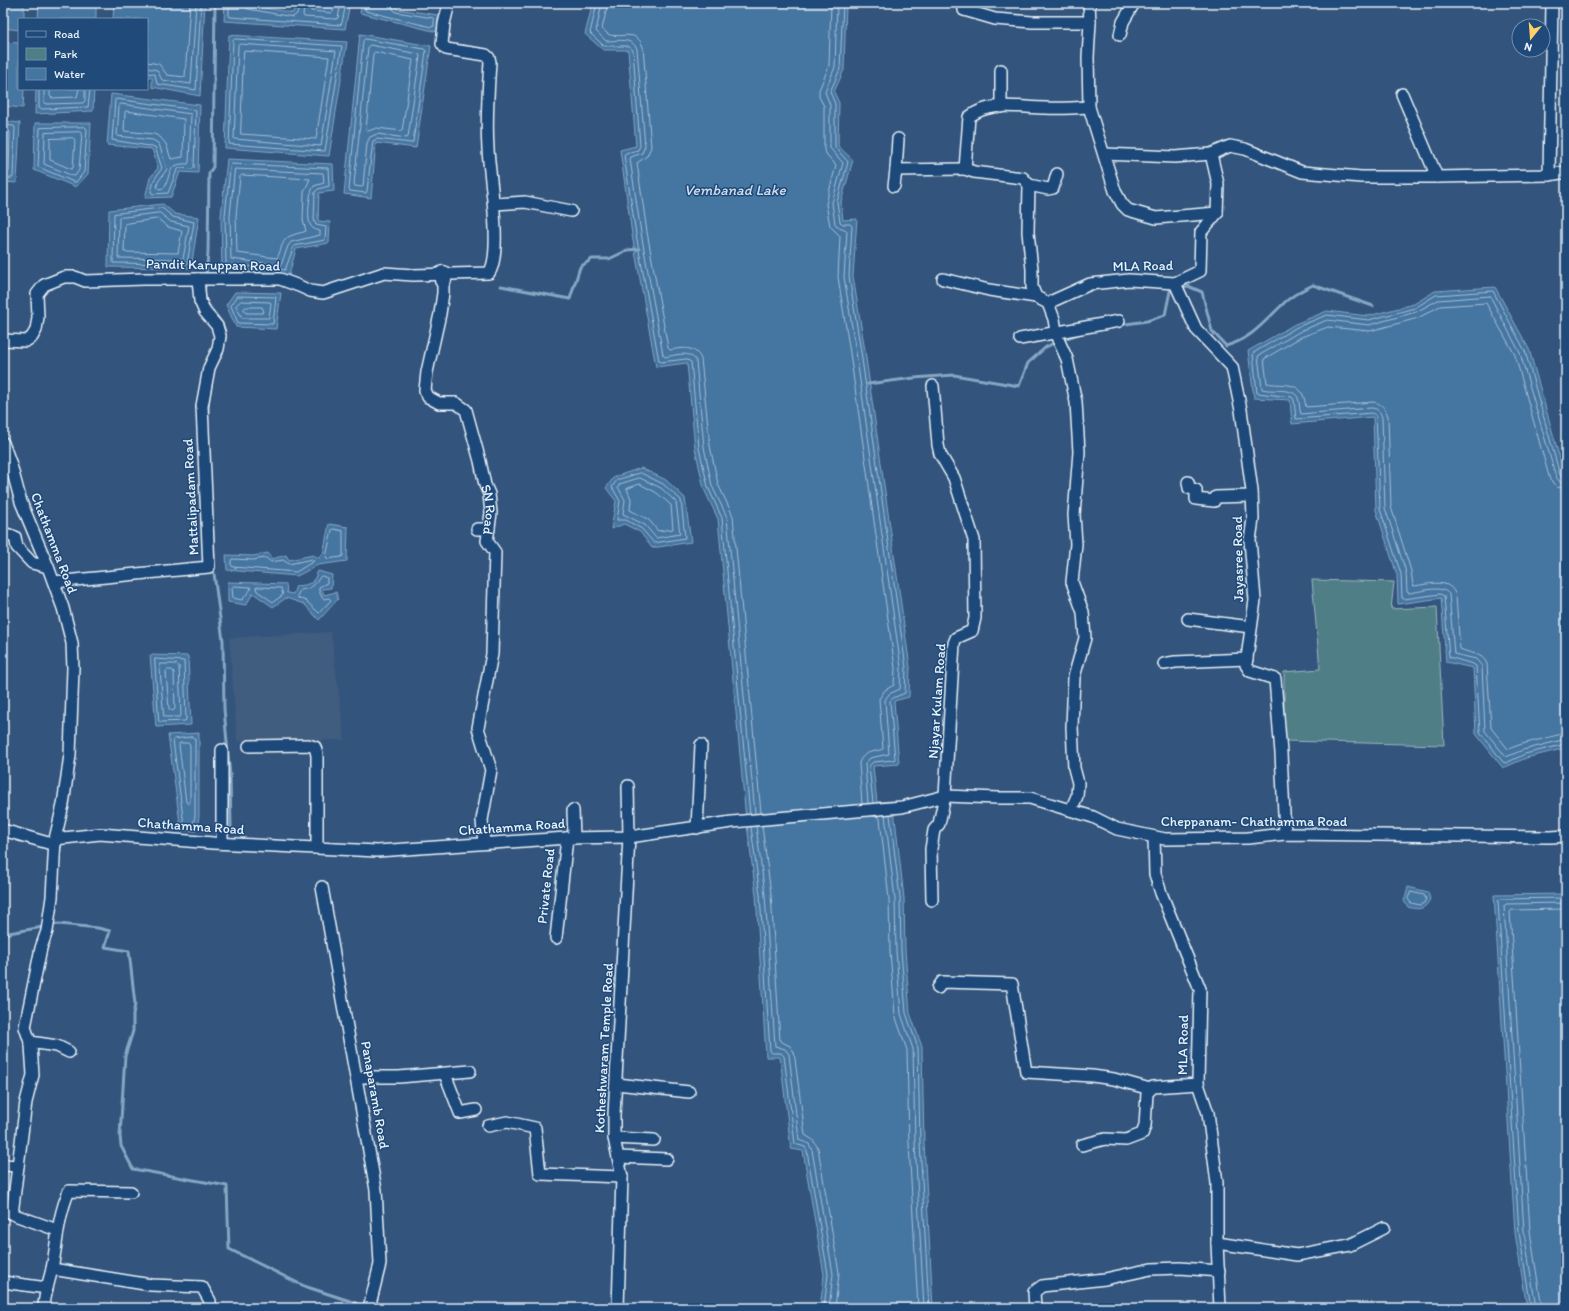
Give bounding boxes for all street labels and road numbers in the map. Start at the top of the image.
street label: Pandit Karuppan Road [146,255,281,275]
street label: MLA Road [1113,257,1174,275]
street label: Mattalipadam Road [179,438,203,556]
street label: SN Road [477,482,500,536]
street label: Chathamma Road [27,490,81,596]
street label: Jayasree Road [1229,516,1247,602]
street label: Njayar Kulam Road [924,642,950,759]
street label: Cheppanam- Chathamma Road [1161,813,1348,830]
street label: Chathamma Road [137,814,245,838]
street label: Chathamma Road [458,815,566,839]
street label: Private Road [534,847,558,925]
street label: Kotheshwaram Temple Road [591,962,617,1134]
street label: MLA Road [1174,1014,1192,1075]
street label: Panaparamb Road [357,1040,393,1151]

